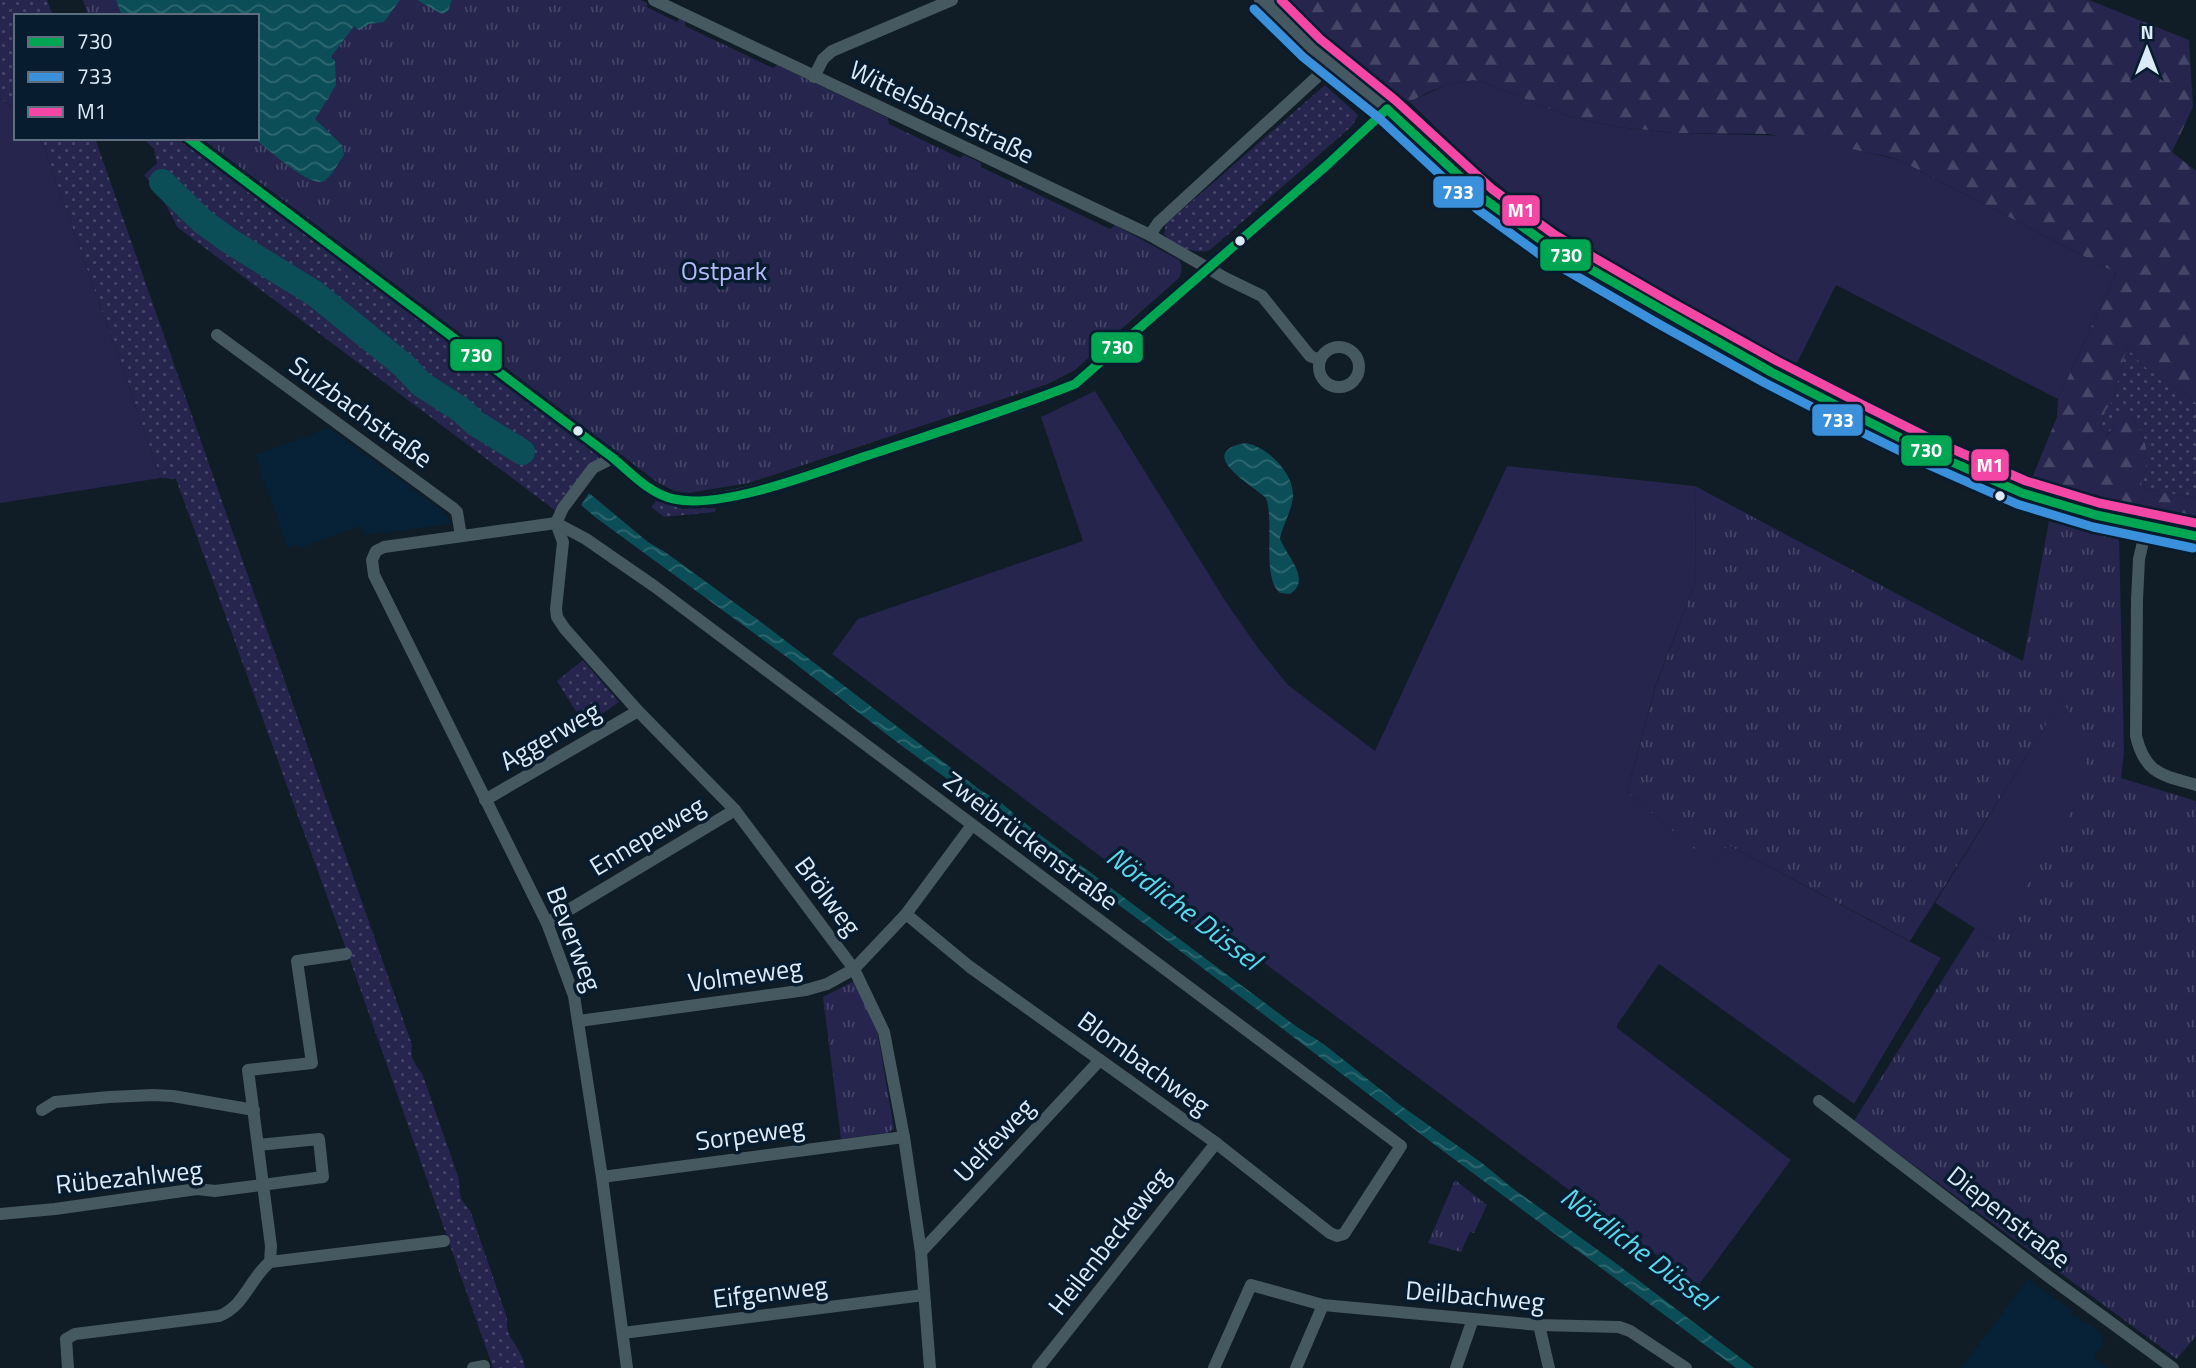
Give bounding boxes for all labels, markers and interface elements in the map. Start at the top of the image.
legend [14,14,259,140]
north arrow [2112,14,2182,84]
text: N [2140,17,2154,46]
text: 730 [77,25,112,57]
street label: Wittelsbachstraße [843,50,1041,173]
text: 733 [77,60,112,92]
text: M1 [77,95,106,127]
line badge: 733 [1432,175,1485,209]
text: 733 [1442,177,1474,206]
line badge: M1 [1501,194,1541,227]
text: M1 [1508,195,1534,224]
unlabelled marker [1233,234,1247,248]
line badge: 730 [1539,238,1592,272]
text: 730 [1550,240,1582,269]
park label: Ostpark [681,251,767,290]
line badge: 730 [1090,331,1144,364]
text: 730 [1101,332,1133,361]
line badge: 730 [449,338,503,372]
text: 730 [460,340,492,369]
street label: Sulzbachstraße [281,346,441,477]
line badge: 733 [1811,403,1864,437]
text: 733 [1822,405,1854,434]
unlabelled marker [571,424,585,438]
line badge: 730 [1900,434,1953,467]
text: 730 [1910,435,1942,464]
line badge: M1 [1970,448,2010,482]
text: M1 [1977,450,2003,479]
unlabelled marker [1993,489,2007,503]
street label: Aggerweg [492,691,607,780]
street label: Zweibrückenstraße [936,762,1127,919]
street label: Ennepeweg [582,786,712,885]
water label: Nördliche Düssel [1098,835,1273,982]
street label: Brölweg [786,848,871,944]
street label: Beverweg [537,881,612,997]
street label: Volmeweg [685,947,805,1002]
street label: Blombachweg [1070,1001,1219,1124]
street label: Uelfeweg [944,1089,1043,1191]
street label: Sorpeweg [693,1107,807,1160]
street label: Rübezahlweg [54,1149,204,1204]
street label: Diepenstraße [1939,1156,2080,1277]
street label: Heilenbeckeweg [1038,1158,1179,1323]
water label: Nördliche Düssel [1552,1175,1727,1322]
street label: Eifgenweg [710,1265,829,1318]
street label: Deilbachweg [1404,1270,1546,1321]

